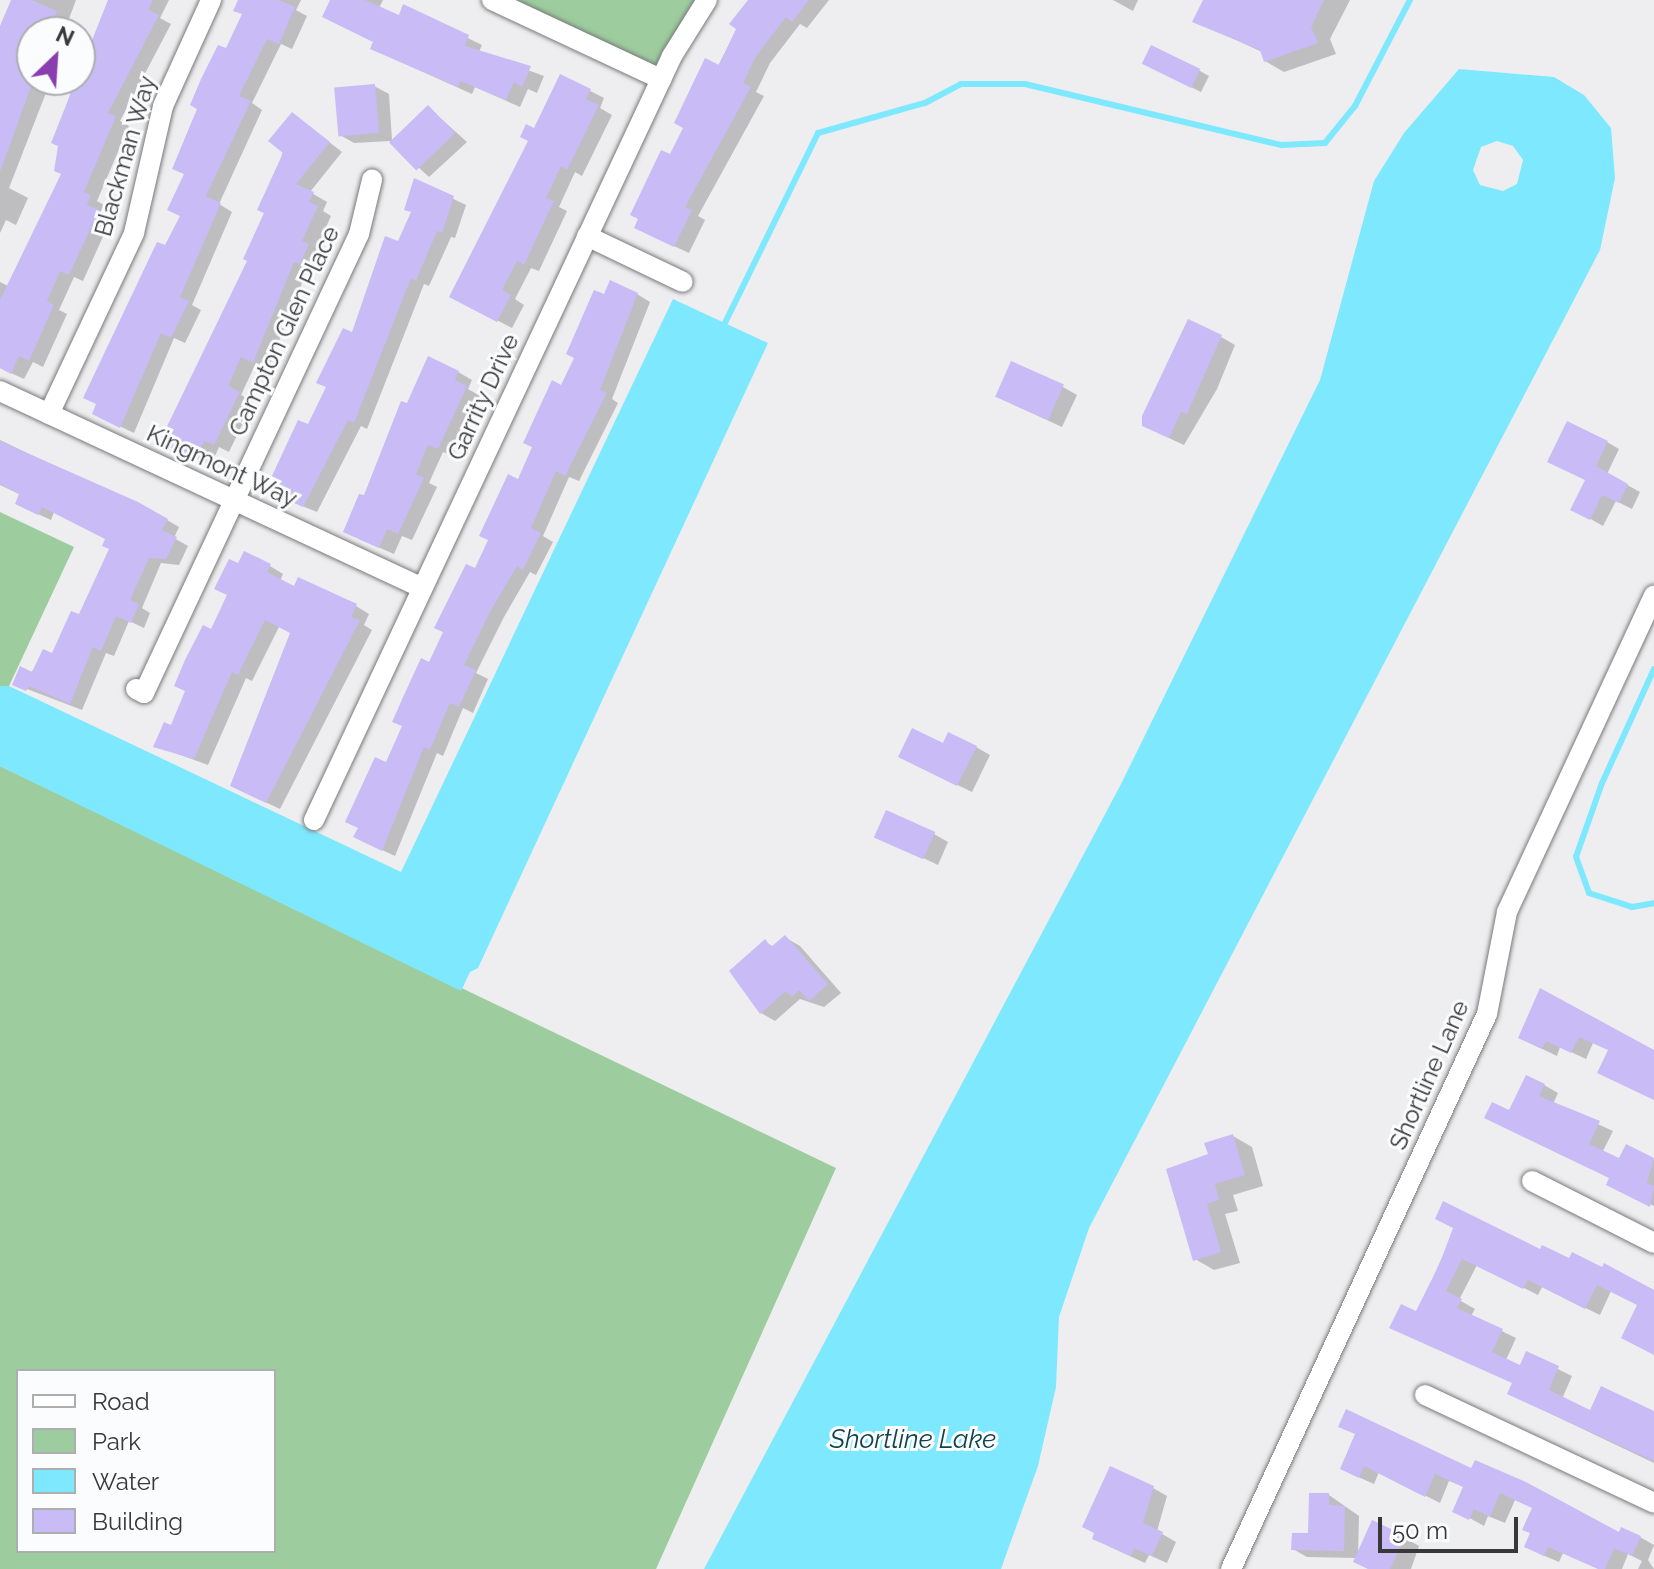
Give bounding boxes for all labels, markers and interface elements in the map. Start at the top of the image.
north arrow [16,16,96,96]
text: N [52,21,78,51]
street label: Blackman Way [88,72,162,240]
street label: Campton Glen Place [223,222,345,440]
street label: Garrity Drive [441,329,525,465]
street label: Kingmont Way [142,418,302,514]
street label: Shortline Lane [1383,996,1475,1154]
legend [16,1369,276,1553]
text: Road [92,1387,150,1416]
water label: Shortline Lake [830,1424,996,1456]
text: Park [92,1427,141,1456]
text: Water [92,1467,159,1496]
scale bar [1382,1501,1522,1551]
text: Building [92,1507,183,1536]
text: 50 m [1392,1516,1448,1545]

